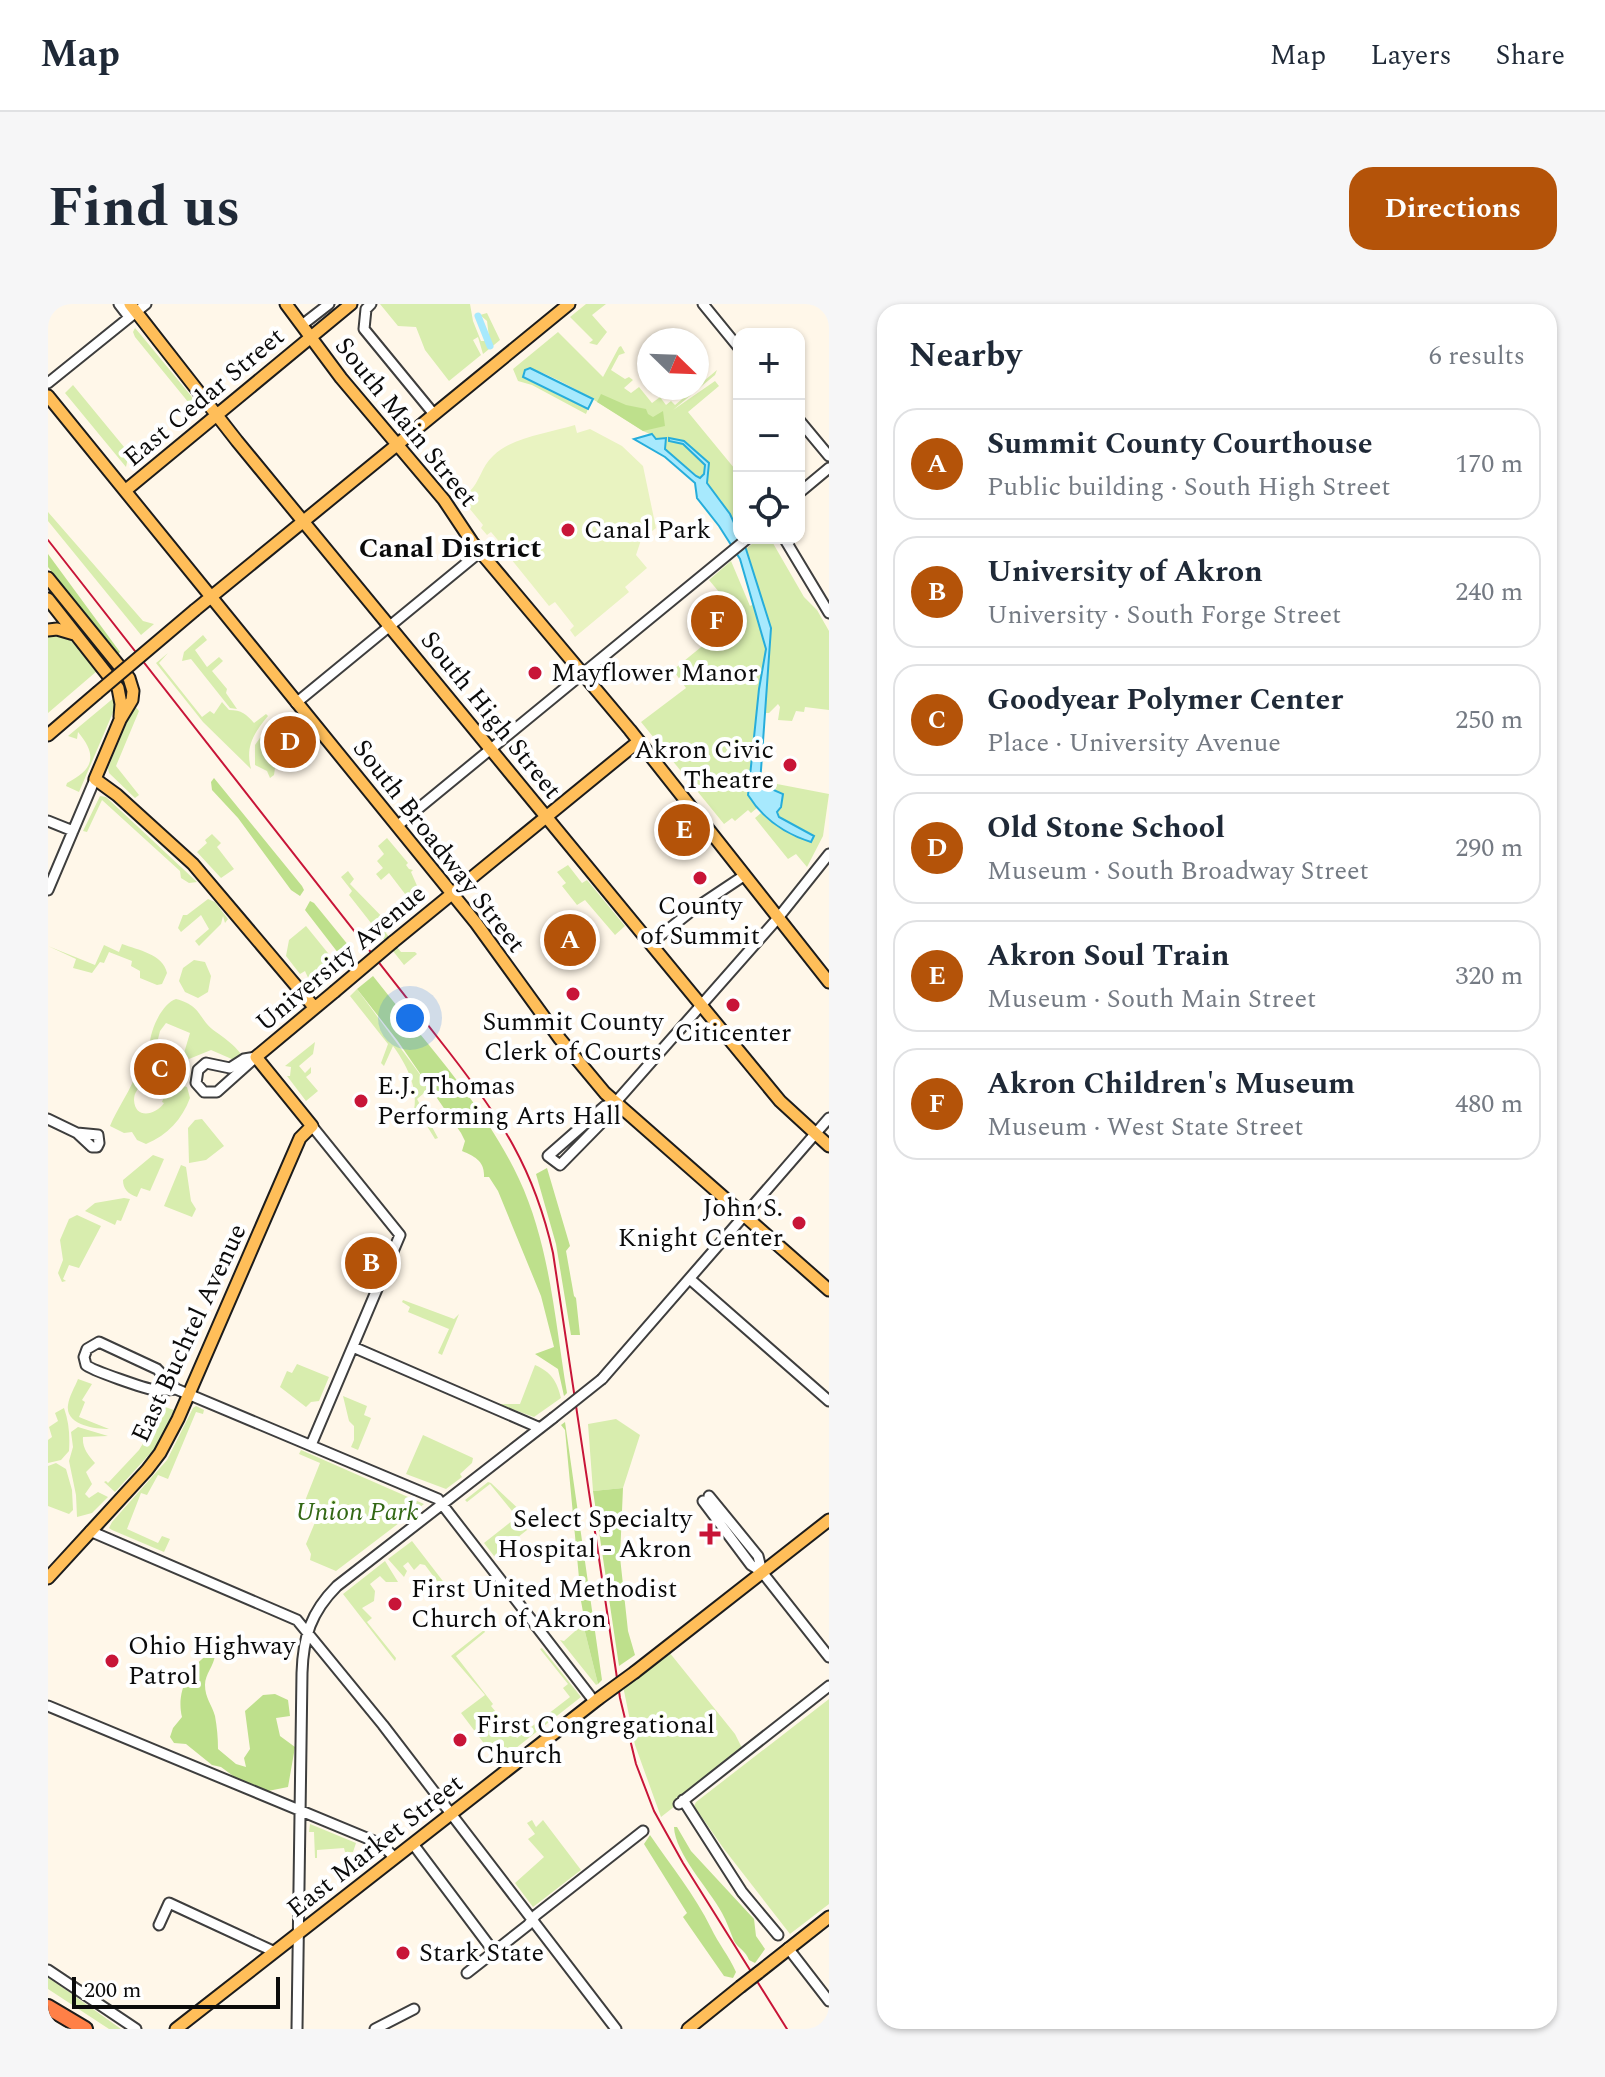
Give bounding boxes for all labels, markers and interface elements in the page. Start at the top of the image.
text: Map [40,26,120,84]
text: Map [1270,34,1326,77]
text: Layers [1370,34,1452,77]
text: Share [1496,34,1565,77]
text: Find us [48,166,241,251]
button: Directions [1349,167,1557,250]
street label: East Cedar Street [114,317,294,477]
street label: South Main Street [325,328,487,516]
north arrow [637,328,709,400]
map controls [733,328,805,544]
button: + [733,328,805,400]
text: Nearby [909,330,1022,382]
text: 6 results [1429,336,1525,376]
button: − [733,400,805,472]
text: Summit County Courthouse [987,421,1373,467]
text: A [927,444,947,484]
text: 170 m [1455,444,1523,484]
text: Public building · South High Street [987,467,1391,507]
button: locate [733,472,805,544]
place label: Canal Park [584,510,711,550]
marker: Canal Park [559,521,577,539]
district label: Canal District [359,527,541,570]
text: University of Akron [987,549,1263,595]
text: B [928,572,946,612]
text: 240 m [1455,572,1523,612]
pin: F [691,591,743,651]
text: University · South Forge Street [987,595,1341,635]
street label: South High Street [410,622,572,808]
place label: Mayflower Manor [551,653,758,693]
marker: Mayflower Manor [526,664,544,682]
text: Goodyear Polymer Center [987,677,1343,723]
text: C [928,700,946,740]
text: 250 m [1455,700,1523,740]
pin: D [264,712,316,772]
text: Place · University Avenue [987,723,1281,763]
street label: South Broadway Street [343,730,535,962]
place label: Akron Civic Theatre [634,730,774,800]
marker: Akron Civic Theatre [781,756,799,774]
pin: E [658,800,710,860]
text: Old Stone School [987,805,1225,851]
text: D [927,828,947,868]
text: 290 m [1455,828,1523,868]
text: Museum · South Broadway Street [987,851,1369,891]
marker: County of Summit [691,869,709,887]
street label: University Avenue [247,874,435,1042]
place label: County of Summit [640,886,760,956]
pin: A [544,910,596,970]
text: Akron Soul Train [987,933,1230,979]
text: E [928,956,946,996]
text: 320 m [1455,956,1523,996]
text: Museum · South Main Street [987,979,1316,1019]
marker: Summit County Clerk of Courts [564,985,582,1003]
marker: Citicenter [724,996,742,1014]
your location [390,998,430,1038]
place label: Summit County Clerk of Courts [482,1002,665,1072]
place label: Citicenter [675,1013,791,1053]
pin: C [134,1039,186,1099]
text: Akron Children's Museum [987,1061,1355,1107]
place label: E.J. Thomas Performing Arts Hall [377,1066,621,1136]
text: F [929,1084,945,1124]
text: 480 m [1455,1084,1523,1124]
marker: E.J. Thomas Performing Arts Hall [352,1092,370,1110]
text: Museum · West State Street [987,1107,1304,1147]
place label: John S. Knight Center [618,1188,783,1258]
marker: John S. Knight Center [790,1214,808,1232]
street label: East Buchtel Avenue [121,1217,257,1449]
pin: B [345,1233,397,1293]
park label: Union Park [295,1492,419,1532]
place label: Select Specialty Hospital - Akron [497,1499,694,1569]
marker: Select Specialty Hospital - Akron [699,1523,721,1545]
place label: First United Methodist Church of Akron [411,1569,677,1639]
marker: First United Methodist Church of Akron [386,1595,404,1613]
place label: Ohio Highway Patrol [128,1626,297,1696]
marker: Ohio Highway Patrol [103,1652,121,1670]
place label: First Congregational Church [476,1705,715,1775]
marker: First Congregational Church [451,1731,469,1749]
street label: East Market Street [278,1764,472,1928]
place label: Stark State [419,1933,544,1973]
marker: Stark State [394,1944,412,1962]
scale bar [72,1973,280,2009]
text: 200 m [84,1974,141,2007]

